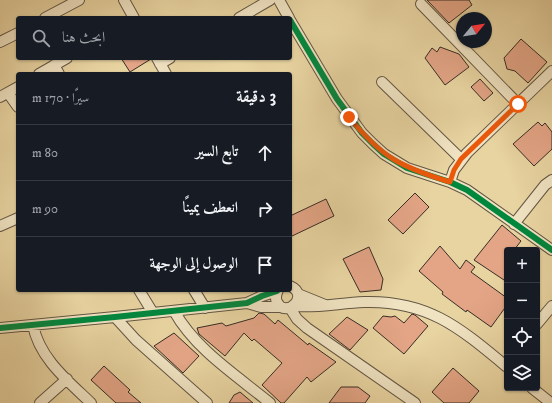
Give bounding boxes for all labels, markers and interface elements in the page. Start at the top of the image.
north arrow [456,12,492,48]
search box [16,16,292,60]
icon: search [30,27,52,49]
text: ابحث هنا [62,28,105,47]
text: 3 دقيقة [236,86,276,108]
text: سيرًا · 170 m [32,90,89,106]
route start [509,95,527,113]
route end [340,108,358,126]
text: تابع السير [196,142,238,161]
icon: ahead [254,142,276,164]
text: 80 m [32,145,58,161]
text: انعطف يمينًا [183,198,238,217]
icon: right [254,198,276,220]
text: 90 m [32,201,58,217]
map controls [504,247,540,391]
button: + [504,247,540,283]
text: الوصول إلى الوجهة [149,254,238,273]
icon: arrive [254,254,276,276]
button: − [504,283,540,319]
button: locate [504,319,540,355]
button: layers [504,355,540,391]

